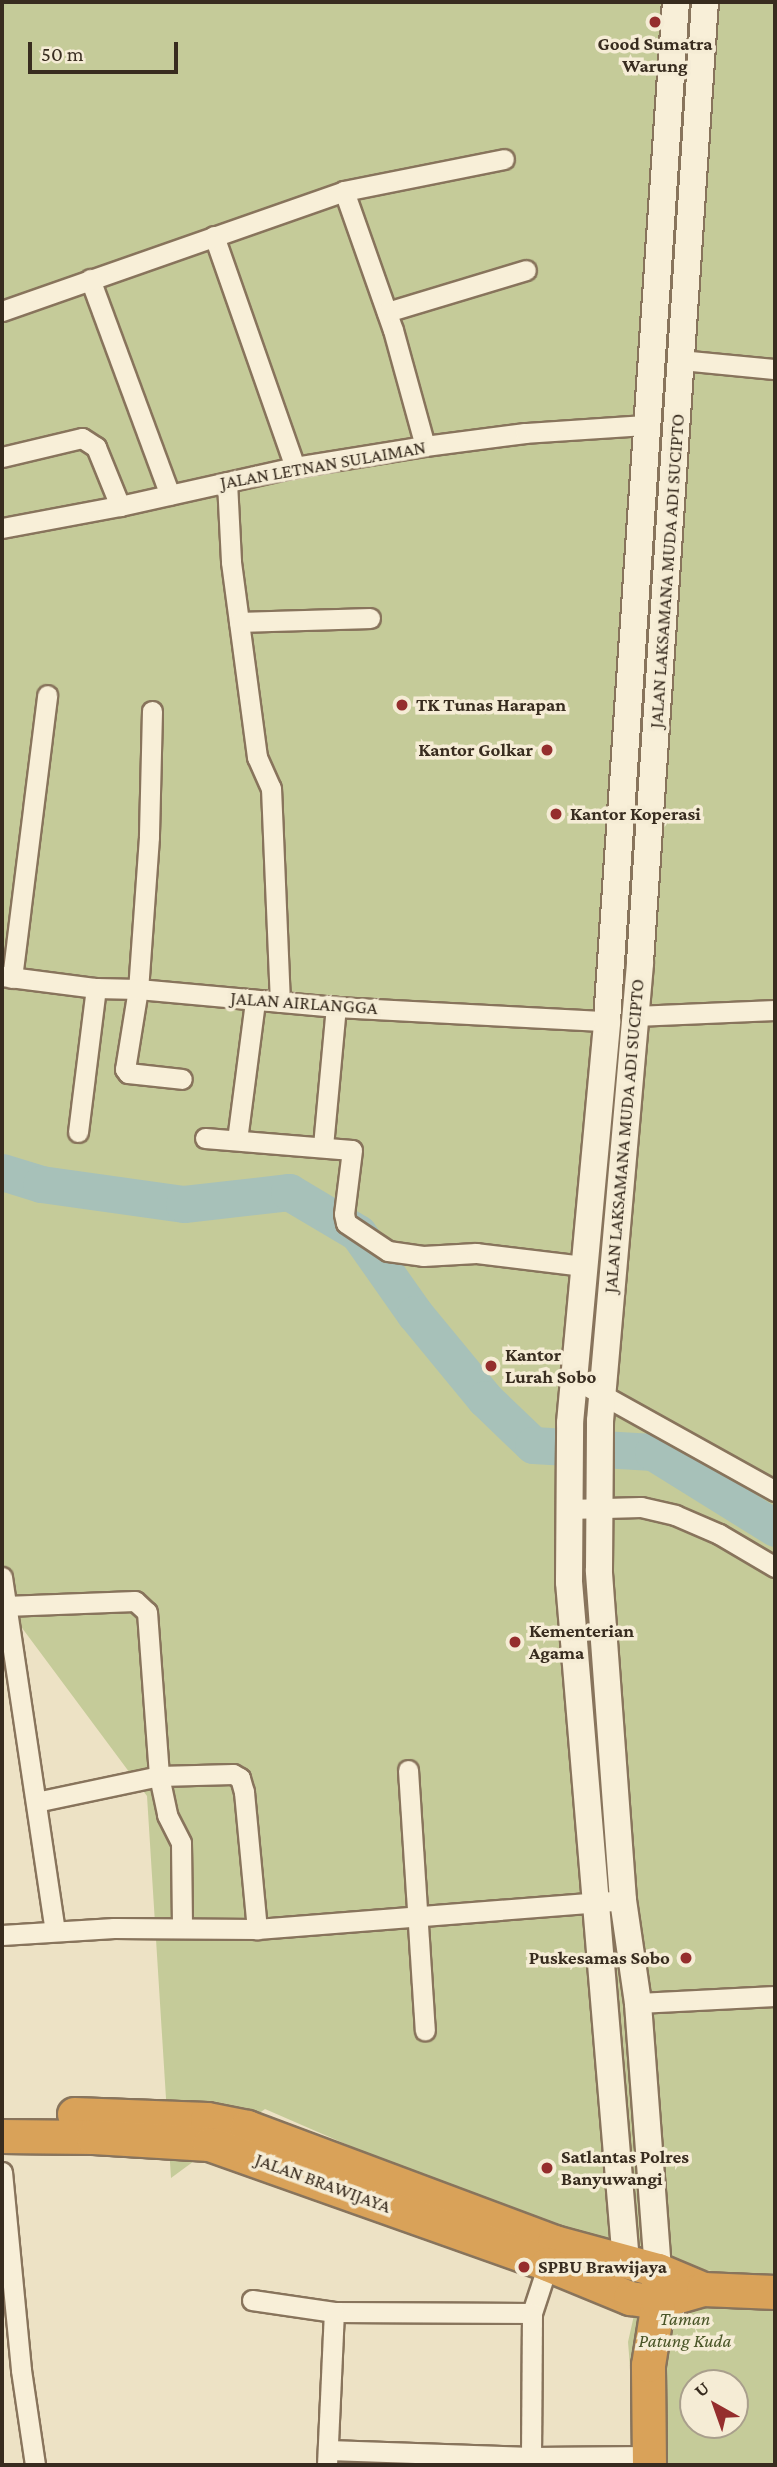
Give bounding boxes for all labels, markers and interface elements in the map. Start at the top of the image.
marker: Good Sumatra Warung [647,14,663,30]
scale bar [32,28,182,72]
place label: Good Sumatra Warung [597,33,713,77]
text: 50 m [41,42,84,66]
street label: JALAN LAKSAMANA MUDA ADI SUCIPTO [645,413,689,729]
street label: JALAN LETNAN SULAIMAN [218,436,428,494]
place label: TK Tunas Harapan [416,694,566,716]
marker: TK Tunas Harapan [394,697,410,713]
place label: Kantor Golkar [418,739,533,761]
marker: Kantor Golkar [539,742,555,758]
place label: Kantor Koperasi [570,803,701,825]
marker: Kantor Koperasi [548,806,564,822]
street label: JALAN LAKSAMANA MUDA ADI SUCIPTO [599,978,649,1294]
street label: JALAN AIRLANGGA [230,986,378,1020]
place label: Kantor Lurah Sobo [505,1344,596,1388]
marker: Kantor Lurah Sobo [483,1358,499,1374]
place label: Kementerian Agama [529,1620,634,1664]
marker: Kementerian Agama [507,1634,523,1650]
place label: Puskesamas Sobo [529,1947,670,1969]
marker: Puskesamas Sobo [676,1948,696,1968]
place label: Satlantas Polres Banyuwangi [561,2146,689,2190]
street label: JALAN BRAWIJAYA [252,2148,394,2218]
marker: Satlantas Polres Banyuwangi [539,2160,555,2176]
place label: SPBU Brawijaya [538,2256,667,2278]
marker: SPBU Brawijaya [516,2259,532,2275]
park label: Taman Patung Kuda [639,2308,731,2352]
north arrow [679,2369,749,2439]
text: U [690,2377,713,2401]

